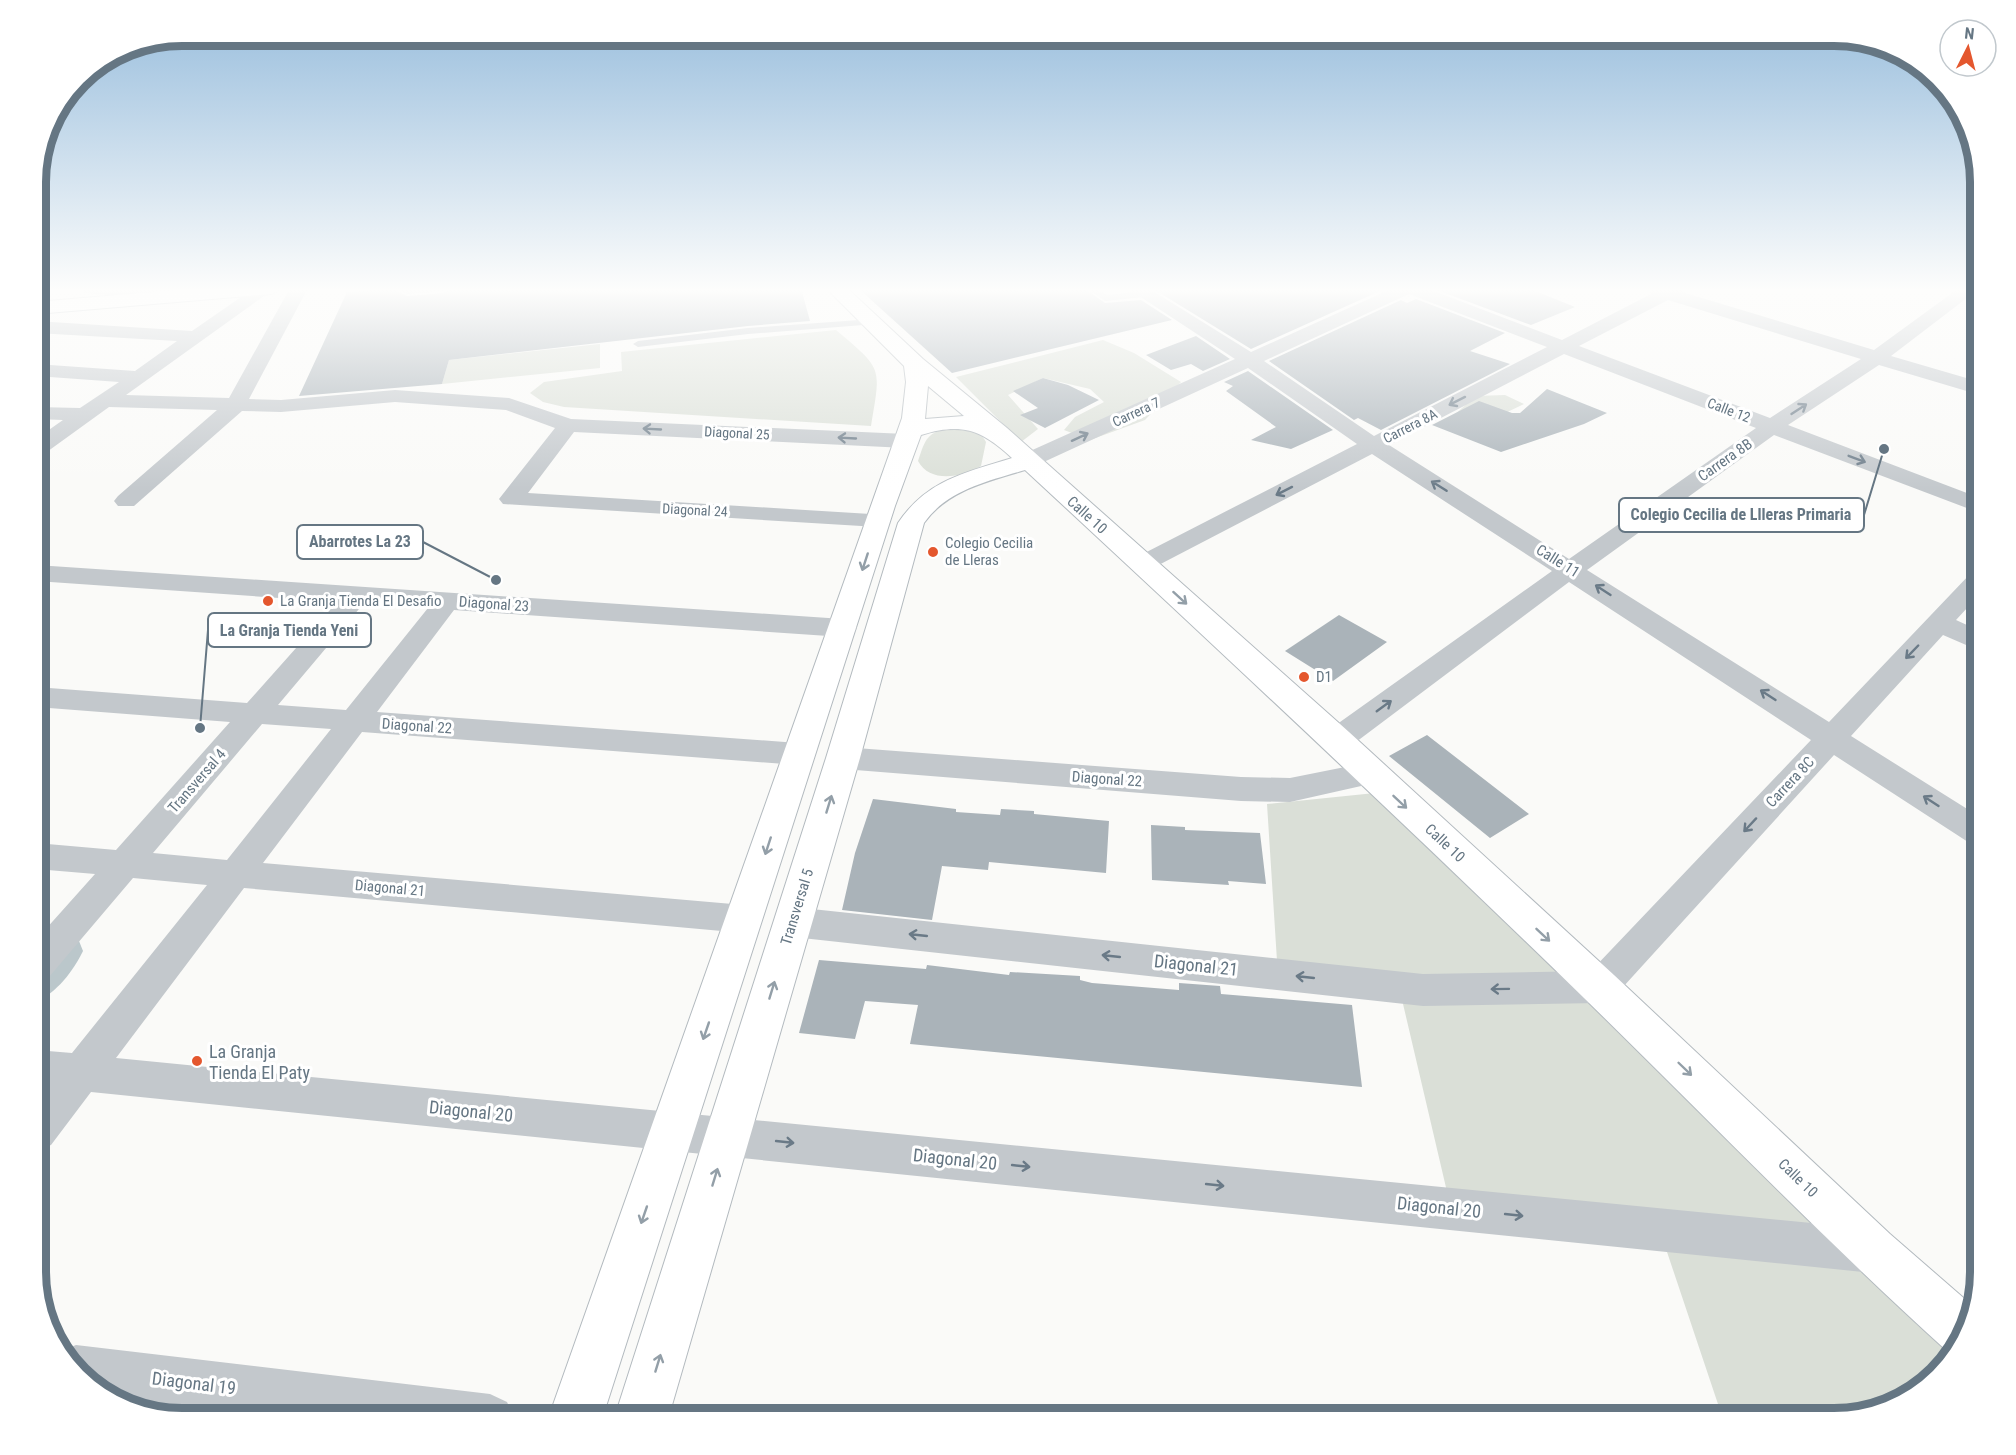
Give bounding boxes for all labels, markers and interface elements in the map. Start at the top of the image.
north arrow [1938,18,1998,78]
text: N [1964,24,1975,44]
street label: Carrera 7 [1110,394,1162,430]
street label: Calle 12 [1705,395,1753,426]
one-way arrow [1449,396,1467,408]
one-way arrow [1790,403,1806,415]
street label: Carrera 8A [1380,406,1440,446]
street label: Diagonal 25 [704,423,770,443]
one-way arrow [643,424,663,435]
one-way arrow [1071,430,1089,442]
one-way arrow [838,433,858,444]
street label: Carrera 8B [1694,435,1756,485]
one-way arrow [1848,454,1866,465]
one-way arrow [1430,479,1447,492]
one-way arrow [1275,485,1293,497]
street label: Calle 10 [1063,492,1111,538]
callout: Colegio Cecilia de Llleras Primaria [1619,498,1864,532]
street label: Diagonal 24 [662,500,728,520]
text: Colegio Cecilia de Llleras Primaria [1631,505,1852,524]
callout: Abarrotes La 23 [297,525,423,559]
text: Abarrotes La 23 [309,532,411,551]
place label: Colegio Cecilia de Lleras [945,534,1033,569]
street label: Calle 11 [1533,541,1583,581]
marker: Colegio Cecilia de Lleras [926,545,940,559]
one-way arrow [858,552,869,571]
one-way arrow [1595,583,1612,596]
one-way arrow [1172,591,1187,605]
place label: La Granja Tienda El Desafio [280,592,442,610]
street label: Diagonal 23 [458,593,530,615]
marker: La Granja Tienda El Desafio [261,594,275,608]
callout: La Granja Tienda Yeni [208,613,371,647]
text: La Granja Tienda Yeni [220,621,358,640]
one-way arrow [1906,644,1920,659]
place label: D1 [1316,668,1332,686]
marker: D1 [1297,670,1311,684]
one-way arrow [1760,689,1776,701]
one-way arrow [1375,699,1391,712]
street label: Diagonal 22 [381,715,453,737]
street label: Transversal 4 [164,745,230,817]
street label: Carrera 8C [1762,753,1818,811]
street label: Diagonal 22 [1071,768,1143,790]
one-way arrow [824,795,835,814]
one-way arrow [1393,795,1408,809]
one-way arrow [1923,795,1940,807]
one-way arrow [1743,817,1757,832]
street label: Calle 10 [1421,820,1469,866]
one-way arrow [762,836,773,855]
street label: Transversal 5 [777,867,817,947]
street label: Diagonal 21 [354,876,426,900]
one-way arrow [1536,927,1551,942]
one-way arrow [908,929,928,940]
one-way arrow [1102,950,1122,961]
street label: Diagonal 21 [1153,950,1239,980]
one-way arrow [1296,971,1316,982]
one-way arrow [767,981,778,1000]
one-way arrow [1490,983,1510,995]
one-way arrow [700,1021,711,1040]
place label: La Granja Tienda El Paty [209,1041,310,1083]
marker: La Granja Tienda El Paty [190,1054,204,1068]
one-way arrow [1677,1062,1692,1076]
street label: Diagonal 20 [428,1096,514,1126]
one-way arrow [775,1137,795,1148]
street label: Diagonal 20 [912,1144,998,1174]
street label: Calle 10 [1775,1155,1821,1201]
one-way arrow [1011,1161,1031,1172]
one-way arrow [710,1168,721,1187]
one-way arrow [1205,1180,1225,1191]
street label: Diagonal 20 [1396,1192,1482,1222]
one-way arrow [637,1205,648,1224]
one-way arrow [1503,1210,1523,1221]
one-way arrow [653,1354,664,1373]
street label: Diagonal 19 [151,1367,237,1399]

